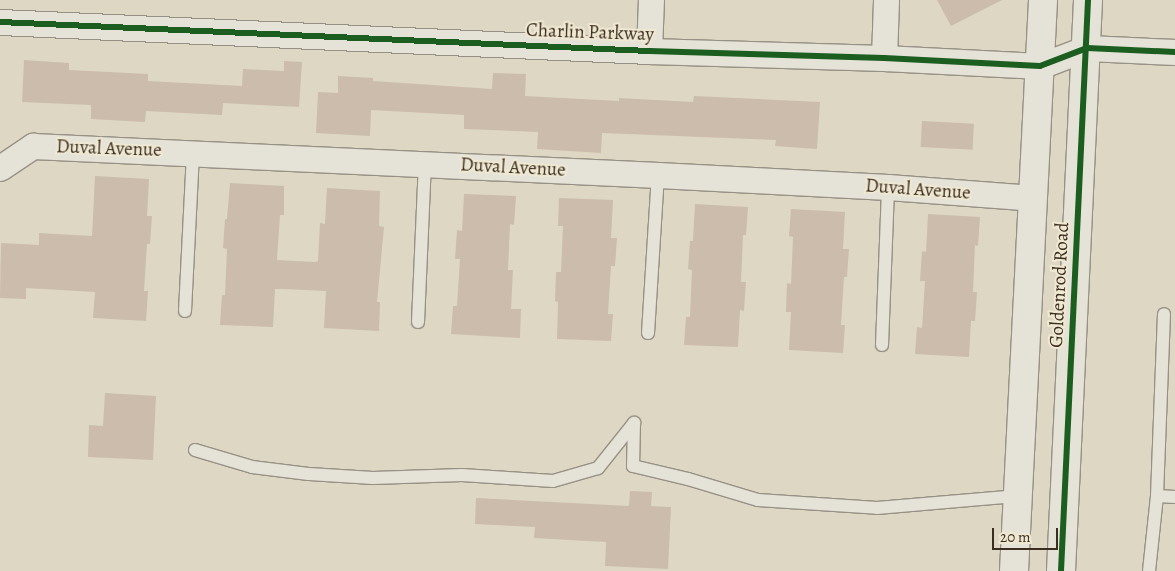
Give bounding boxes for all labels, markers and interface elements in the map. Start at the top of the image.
street label: Charlin Parkway [526,19,654,47]
street label: Duval Avenue [56,136,162,162]
street label: Duval Avenue [460,154,566,182]
street label: Duval Avenue [865,175,971,205]
street label: Goldenrod Road [1045,222,1075,348]
scale bar [995,518,1061,550]
text: 20 m [1000,527,1031,547]

